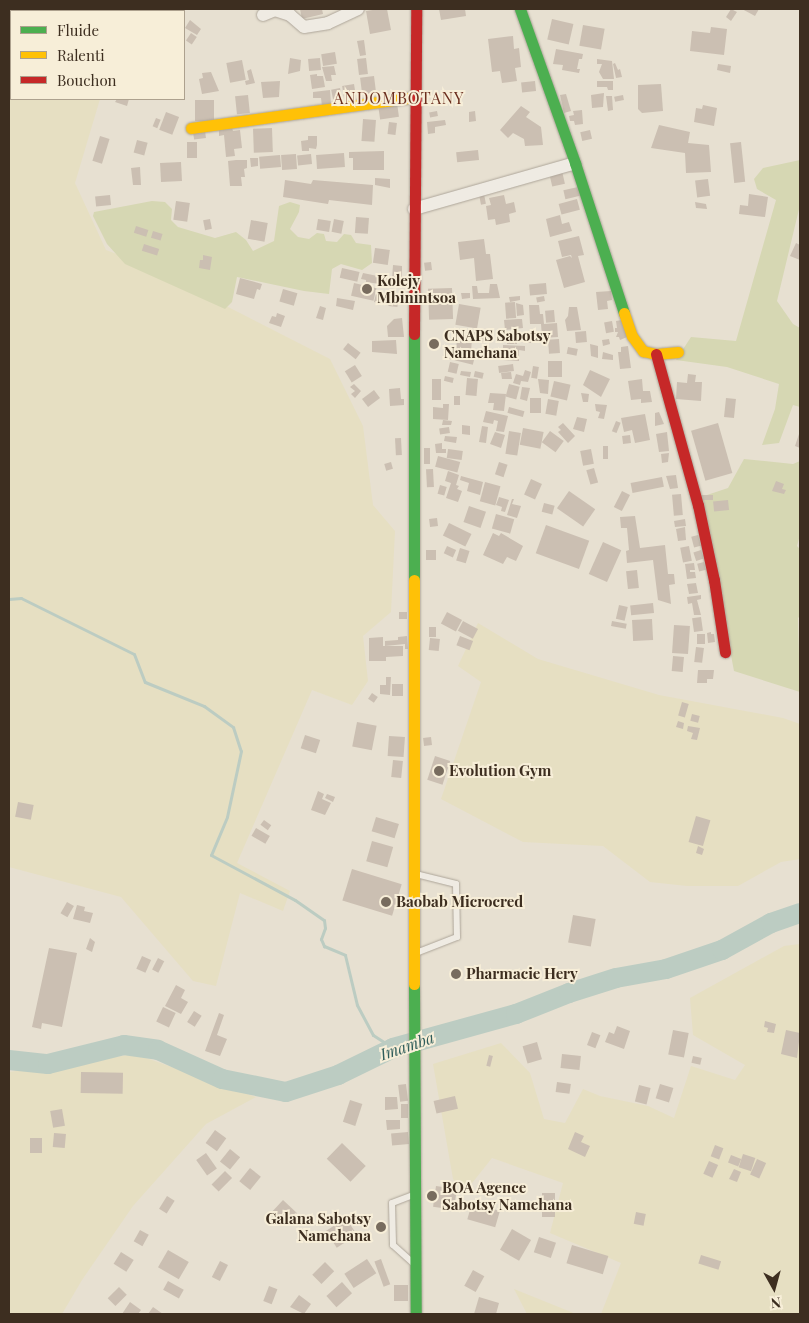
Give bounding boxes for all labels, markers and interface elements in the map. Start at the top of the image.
legend [10,10,185,100]
text: Fluide [57,20,99,40]
text: Ralenti [57,45,105,65]
text: Bouchon [57,70,117,90]
district label: ANDOMBOTANY [332,88,466,108]
place label: Kolejy Mbinintsoa [377,271,456,306]
marker: Kolejy Mbinintsoa [361,283,373,295]
place label: CNAPS Sabotsy Namehana [444,326,551,361]
marker: CNAPS Sabotsy Namehana [428,338,440,350]
place label: Evolution Gym [449,762,551,780]
marker: Evolution Gym [433,765,445,777]
place label: Baobab Microcred [396,893,523,911]
marker: Baobab Microcred [380,896,392,908]
place label: Pharmacie Hery [466,965,578,983]
marker: Pharmacie Hery [450,968,462,980]
water label: Imamba [377,1028,437,1064]
place label: BOA Agence Sabotsy Namehana [442,1178,573,1213]
marker: BOA Agence Sabotsy Namehana [426,1190,438,1202]
place label: Galana Sabotsy Namehana [266,1209,371,1244]
marker: Galana Sabotsy Namehana [375,1221,387,1233]
north arrow [749,1263,799,1313]
text: N [770,1293,782,1313]

